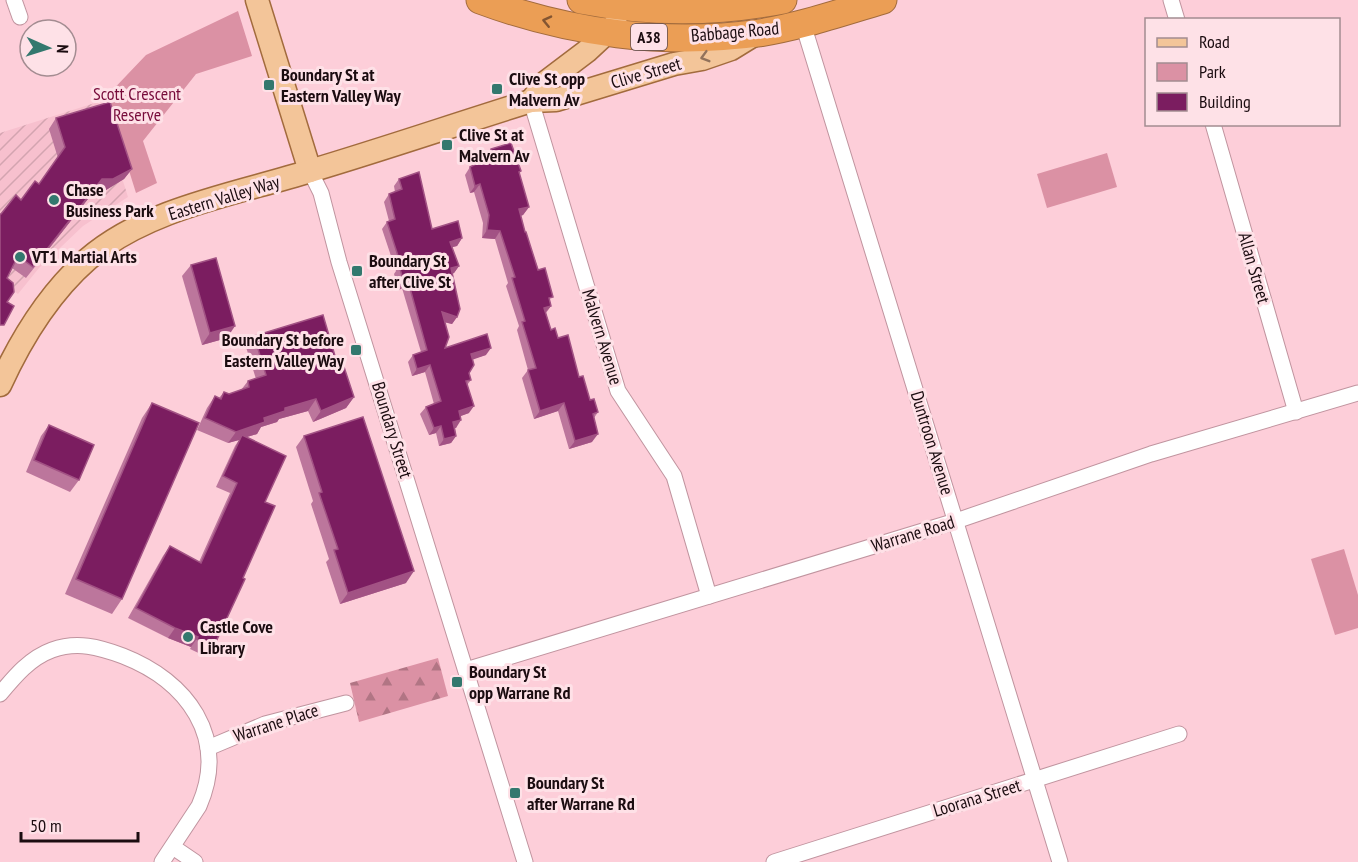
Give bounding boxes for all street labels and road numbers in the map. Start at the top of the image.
street label: Babbage Road [690,16,780,47]
road number: A38 [631,24,667,50]
street label: Clive Street [608,52,684,93]
street label: Eastern Valley Way [165,170,282,225]
street label: Allan Street [1233,230,1276,306]
street label: Malvern Avenue [577,286,628,388]
street label: Boundary Street [367,379,418,481]
street label: Duntroon Avenue [906,388,959,498]
street label: Warrane Road [869,510,957,557]
street label: Warrane Place [230,698,321,747]
street label: Loorana Street [930,773,1024,822]

